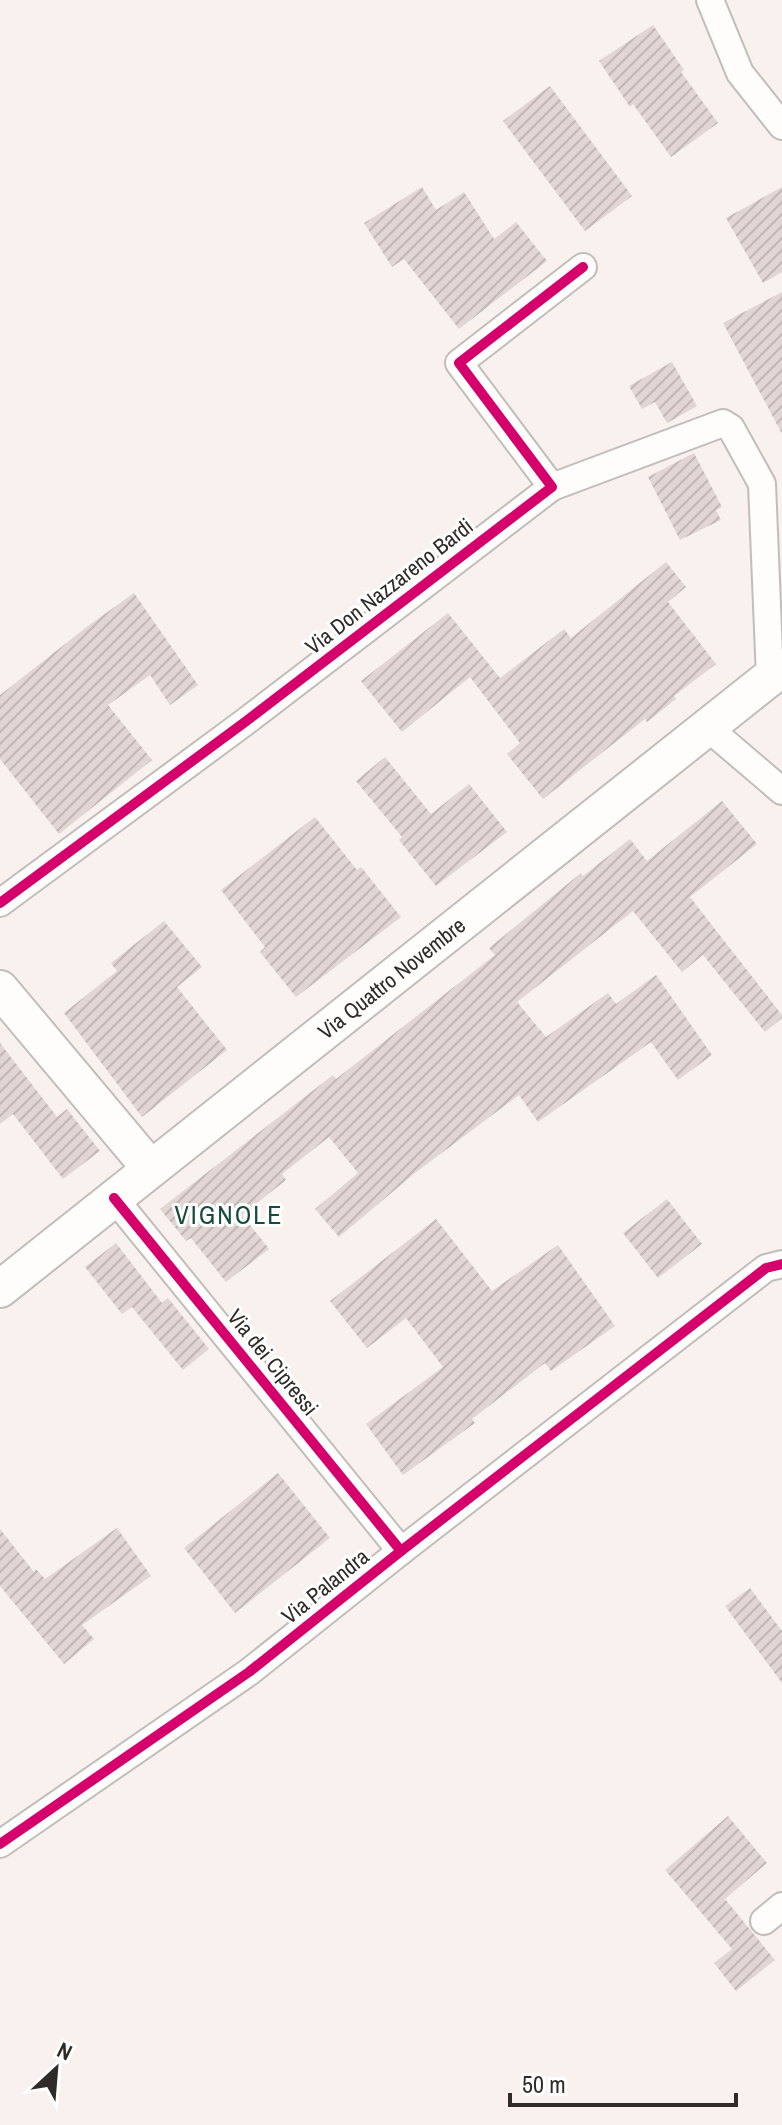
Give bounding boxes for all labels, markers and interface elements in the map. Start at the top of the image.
street label: Via Don Nazzareno Bardi [299,511,479,661]
street label: Via Quattro Novembre [312,910,472,1046]
district label: VIGNOLE [175,1197,283,1232]
street label: Via dei Cipressi [221,1302,325,1422]
street label: Via Palandra [275,1542,375,1630]
north arrow [16,2029,96,2109]
text: N [52,2035,77,2067]
scale bar [510,2057,736,2107]
text: 50 m [522,2068,566,2100]

